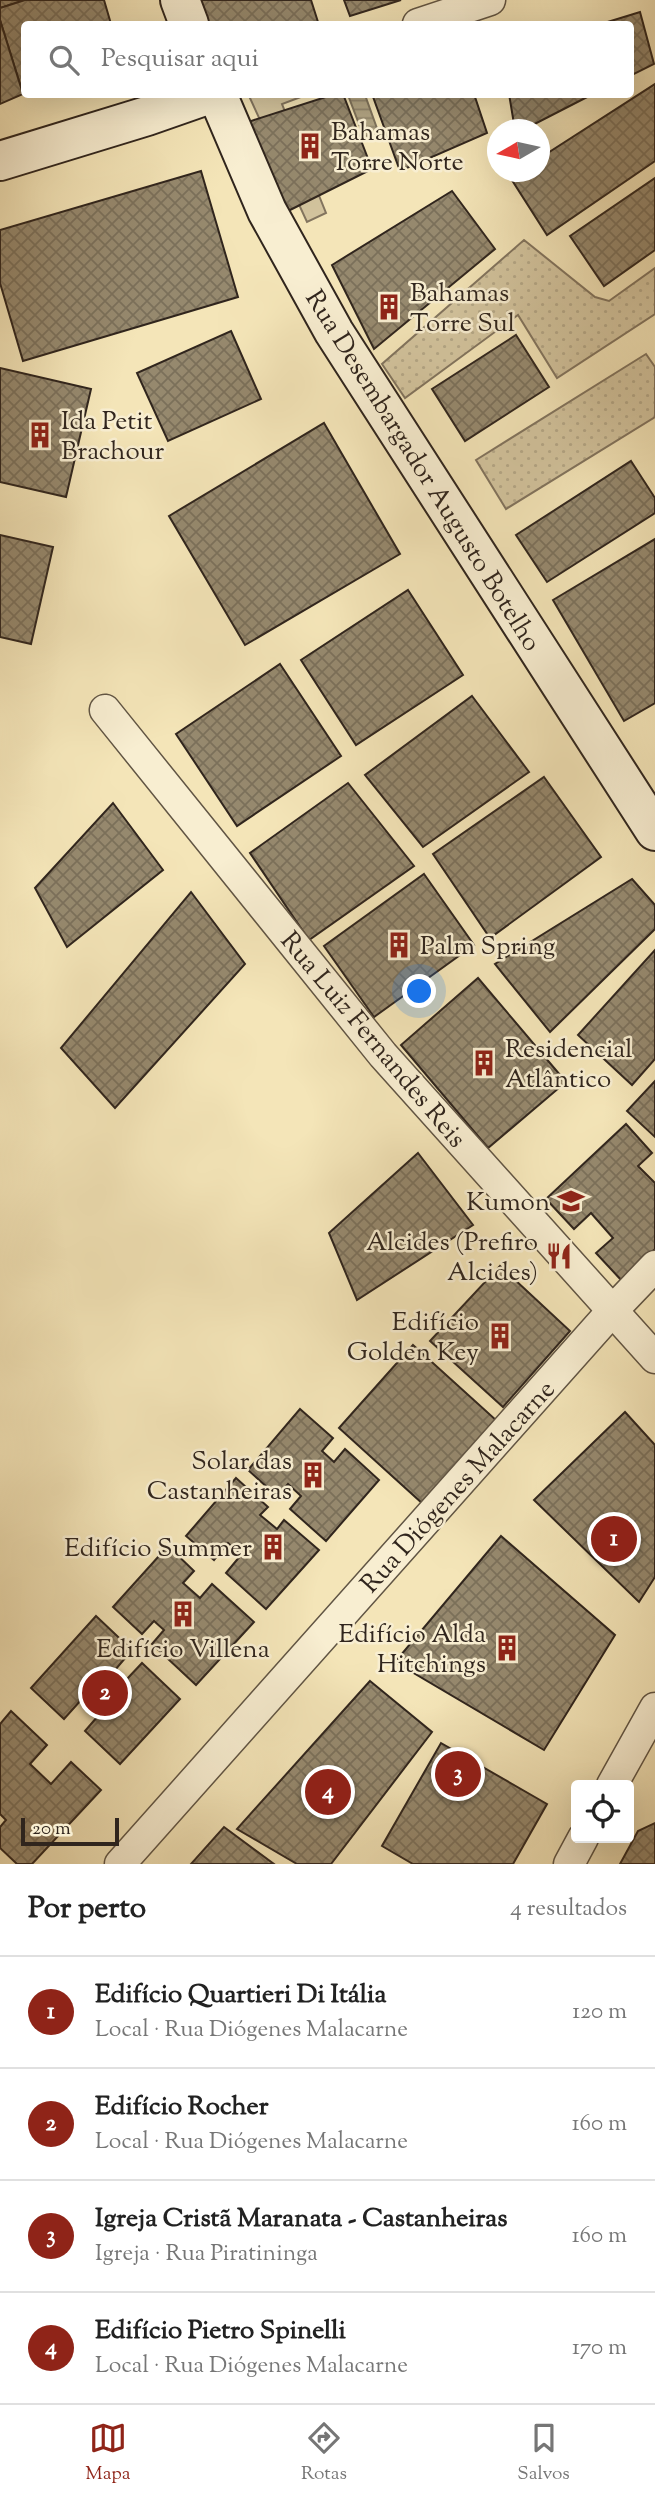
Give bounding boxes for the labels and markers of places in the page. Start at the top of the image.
place label: Bahamas Torre Norte [331,115,464,182]
building icon: Bahamas Torre Norte [295,131,325,161]
place label: Bahamas Torre Sul [410,276,515,343]
building icon: Bahamas Torre Sul [374,292,404,322]
place label: Ida Petit Brachour [61,404,165,471]
building icon: Ida Petit Brachour [25,420,55,450]
place label: Palm Spring [420,929,555,966]
building icon: Palm Spring [384,930,414,960]
place label: Residencial Atlântico [505,1032,633,1099]
building icon: Residencial Atlântico [469,1048,499,1078]
place label: Kumon [466,1185,550,1222]
school or university icon: Kumon [556,1186,586,1216]
place label: Alcides (Prefiro Alcides) [366,1225,538,1292]
restaurant icon: Alcides (Prefiro Alcides) [544,1241,574,1271]
place label: Edifício Golden Key [347,1305,479,1372]
building icon: Edifício Golden Key [485,1321,515,1351]
place label: Solar das Castanheiras [147,1444,292,1511]
building icon: Solar das Castanheiras [298,1460,328,1490]
pin: 1 [591,1513,637,1565]
place label: Edifício Summer [64,1531,252,1568]
building icon: Edifício Summer [258,1532,288,1562]
building icon: Edifício Villena [168,1599,198,1629]
place label: Edifício Alda Hitchings [338,1617,486,1684]
place label: Edifício Villena [96,1632,270,1669]
building icon: Edifício Alda Hitchings [492,1633,522,1663]
pin: 2 [82,1667,128,1719]
pin: 3 [435,1748,481,1800]
pin: 4 [305,1766,351,1818]

